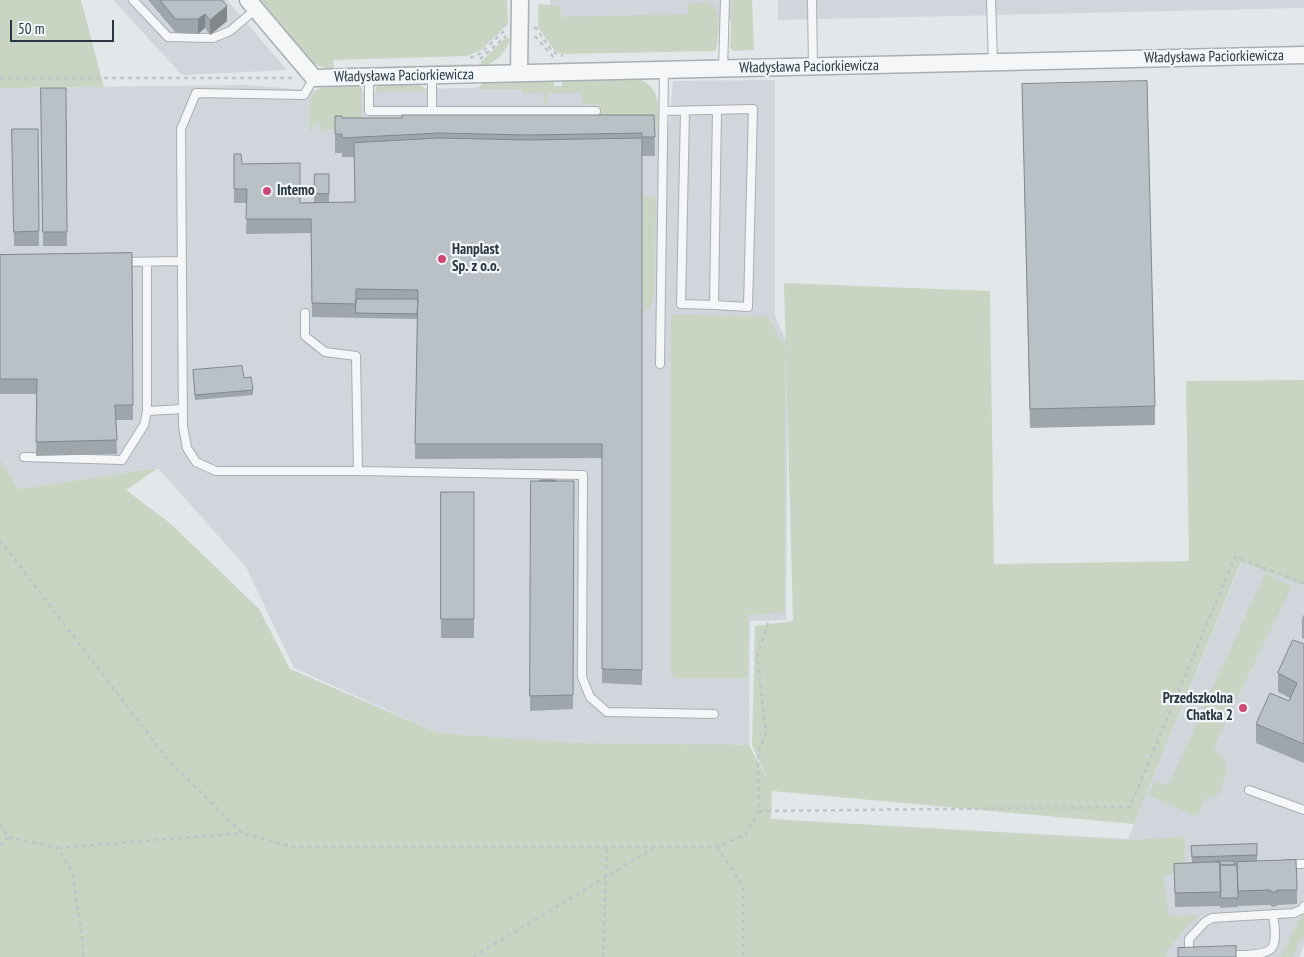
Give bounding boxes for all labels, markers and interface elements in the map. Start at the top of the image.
scale bar [12,10,116,42]
text: 50 m [18,19,44,38]
street label: Władysława Paciorkiewicza [1144,47,1284,67]
street label: Władysława Paciorkiewicza [739,57,879,77]
street label: Władysława Paciorkiewicza [334,66,474,86]
place label: Intemo [277,182,315,200]
marker: Intemo [261,185,273,197]
place label: Hanplast Sp. z o.o. [452,241,500,276]
marker: Hanplast Sp. z o.o. [436,253,448,265]
place label: Przedszkolna Chatka 2 [1163,690,1233,725]
marker: Przedszkolna Chatka 2 [1237,702,1249,714]

